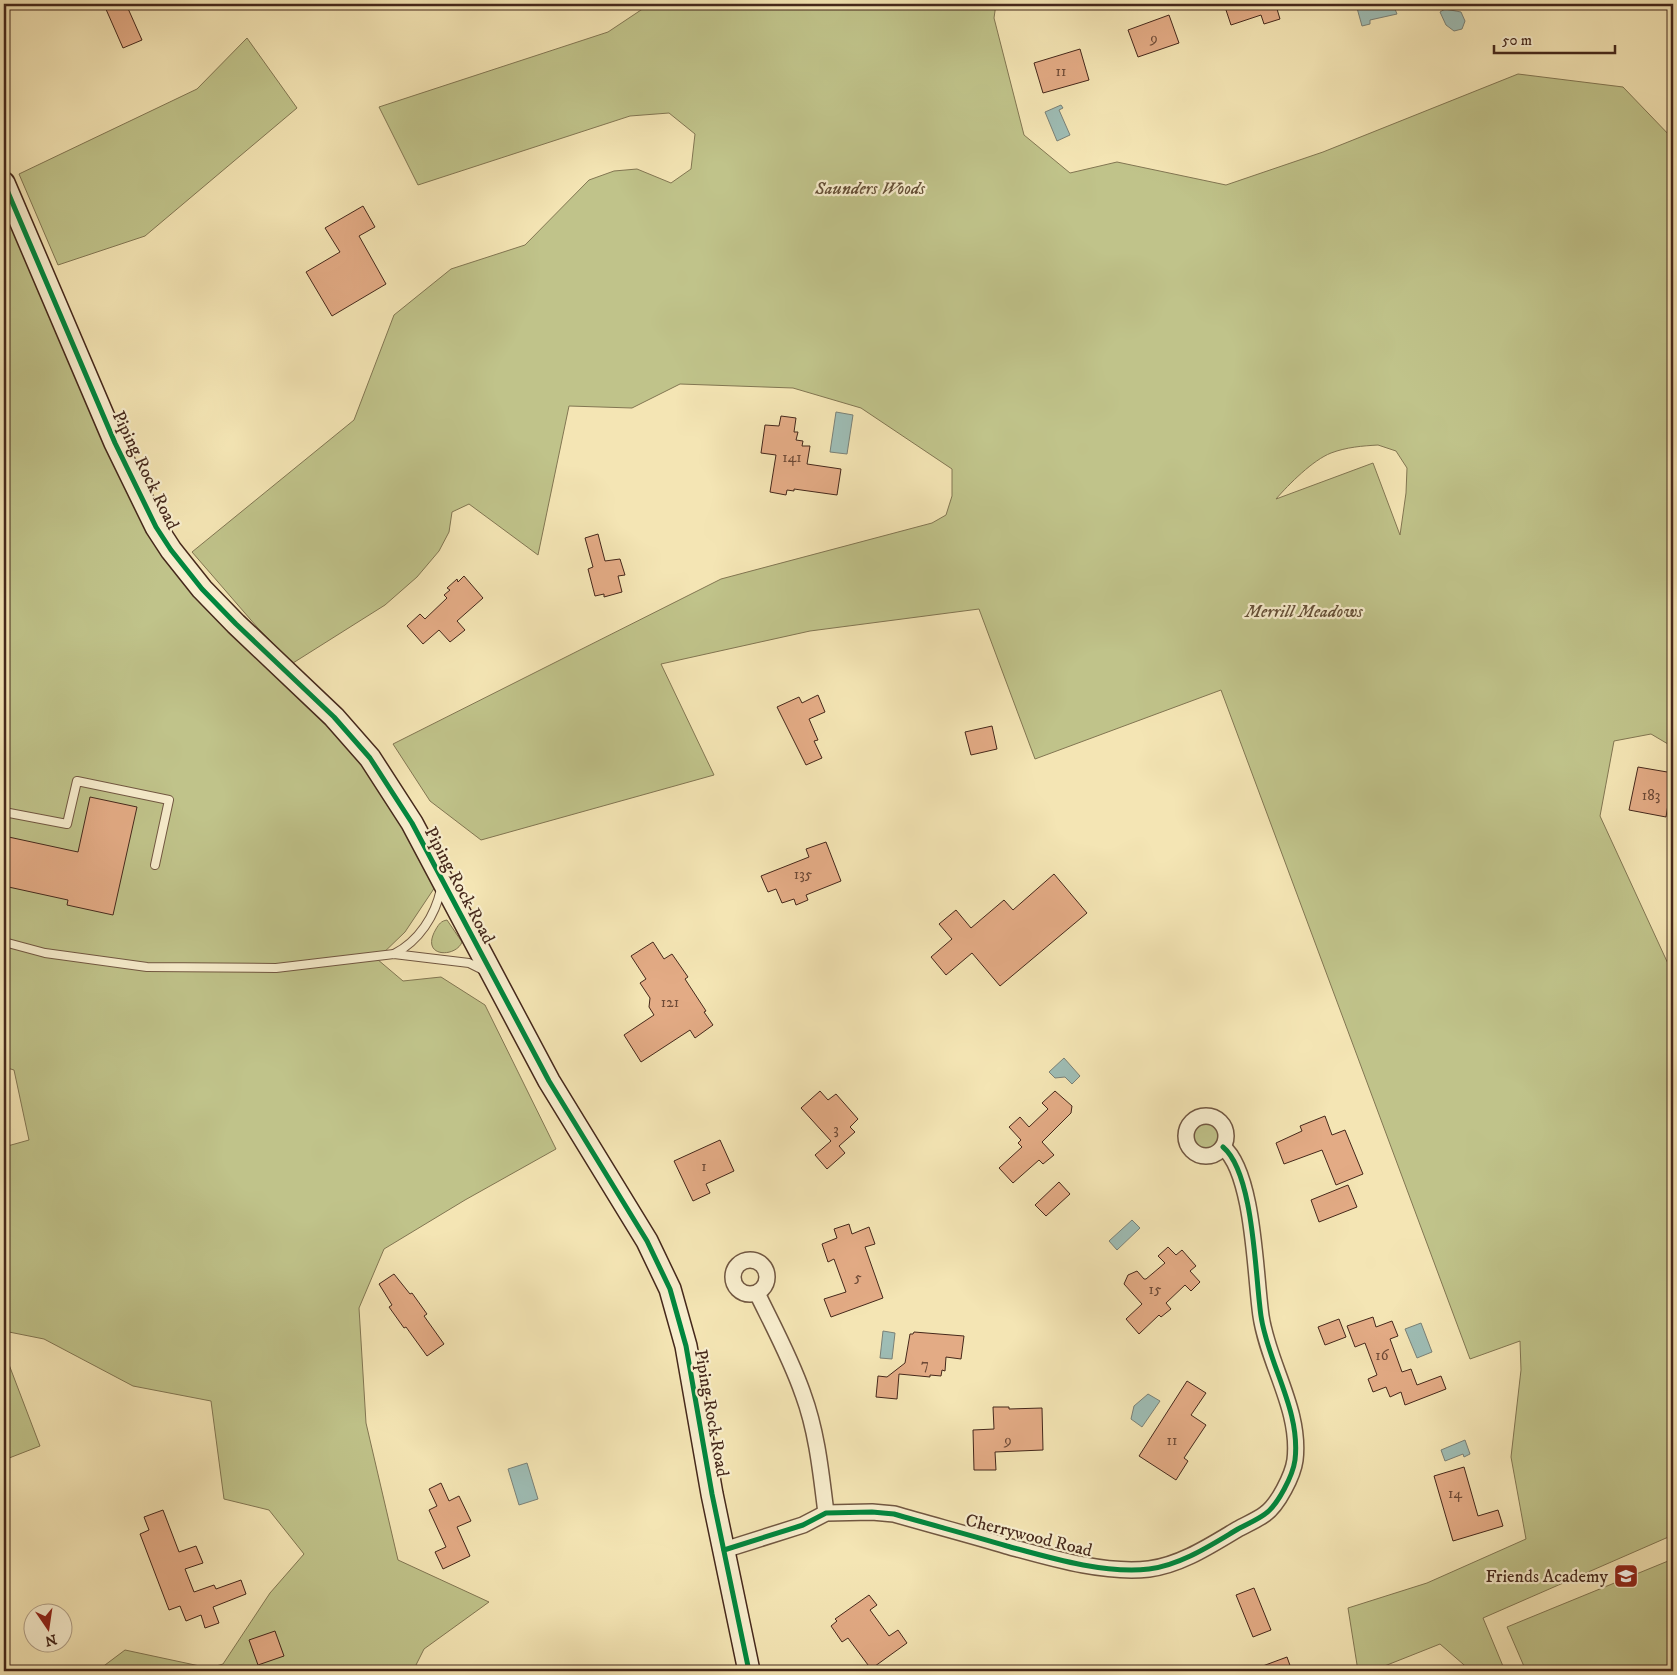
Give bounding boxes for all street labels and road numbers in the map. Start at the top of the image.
street label: Piping Rock Road [107,408,183,533]
street label: Piping Rock Road [419,823,499,948]
street label: Piping Rock Road [689,1348,733,1479]
street label: Cherrywood Road [963,1510,1094,1562]

